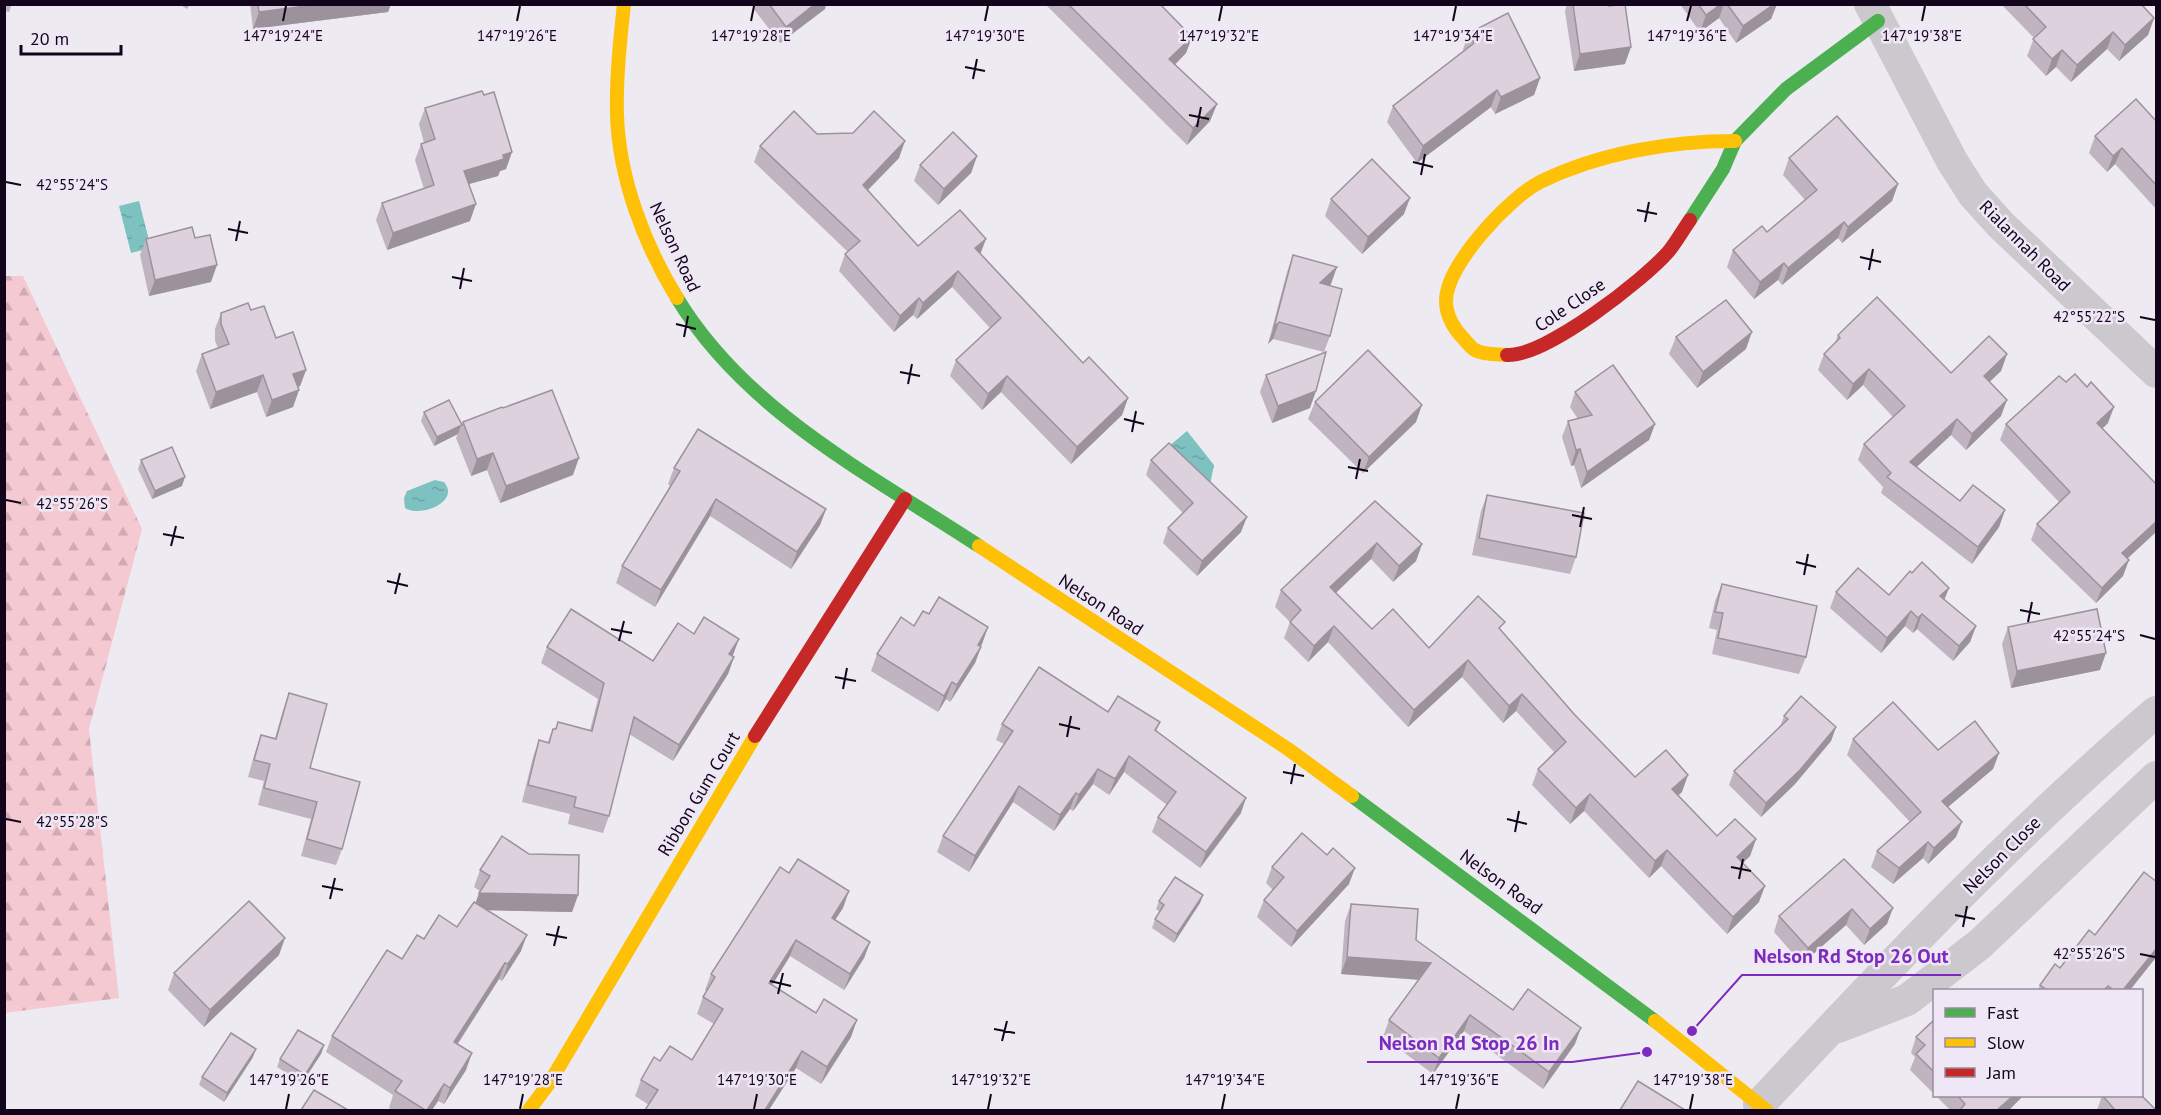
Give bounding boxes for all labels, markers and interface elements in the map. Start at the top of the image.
scale bar [21,18,122,56]
text: 147°19'24"E [243,26,323,45]
text: 147°19'26"E [477,26,557,45]
text: 147°19'28"E [711,26,791,45]
text: 147°19'30"E [945,26,1025,45]
text: 147°19'32"E [1179,26,1259,45]
text: 147°19'34"E [1413,26,1493,45]
text: 147°19'36"E [1647,26,1727,45]
text: 147°19'38"E [1882,26,1962,45]
text: 20 m [30,27,69,50]
text: 42°55'24"S [36,175,108,194]
street label: Rialannah Road [1975,195,2076,296]
street label: Nelson Road [645,198,706,295]
street label: Cole Close [1530,273,1609,337]
text: 42°55'22"S [2053,307,2125,326]
text: 42°55'26"S [36,494,108,513]
street label: Nelson Road [1055,569,1148,641]
text: 42°55'24"S [2053,626,2125,645]
street label: Ribbon Gum Court [652,727,745,860]
street label: Nelson Close [1958,811,2045,898]
text: 42°55'28"S [36,812,108,831]
street label: Nelson Road [1455,844,1547,919]
callout: Nelson Rd Stop 26 Out [1742,937,1961,975]
text: Nelson Rd Stop 26 Out [1754,943,1948,969]
text: 42°55'26"S [2053,944,2125,963]
legend [1933,989,2143,1097]
text: Fast [1987,1001,2019,1024]
callout: Nelson Rd Stop 26 In [1367,1024,1572,1062]
text: Nelson Rd Stop 26 In [1379,1030,1559,1056]
text: Slow [1987,1031,2025,1054]
text: Jam [1986,1061,2016,1084]
text: 147°19'26"E [249,1070,329,1089]
text: 147°19'28"E [483,1070,563,1089]
text: 147°19'30"E [717,1070,797,1089]
text: 147°19'32"E [951,1070,1031,1089]
text: 147°19'34"E [1185,1070,1265,1089]
text: 147°19'36"E [1419,1070,1499,1089]
text: 147°19'38"E [1653,1070,1733,1089]

